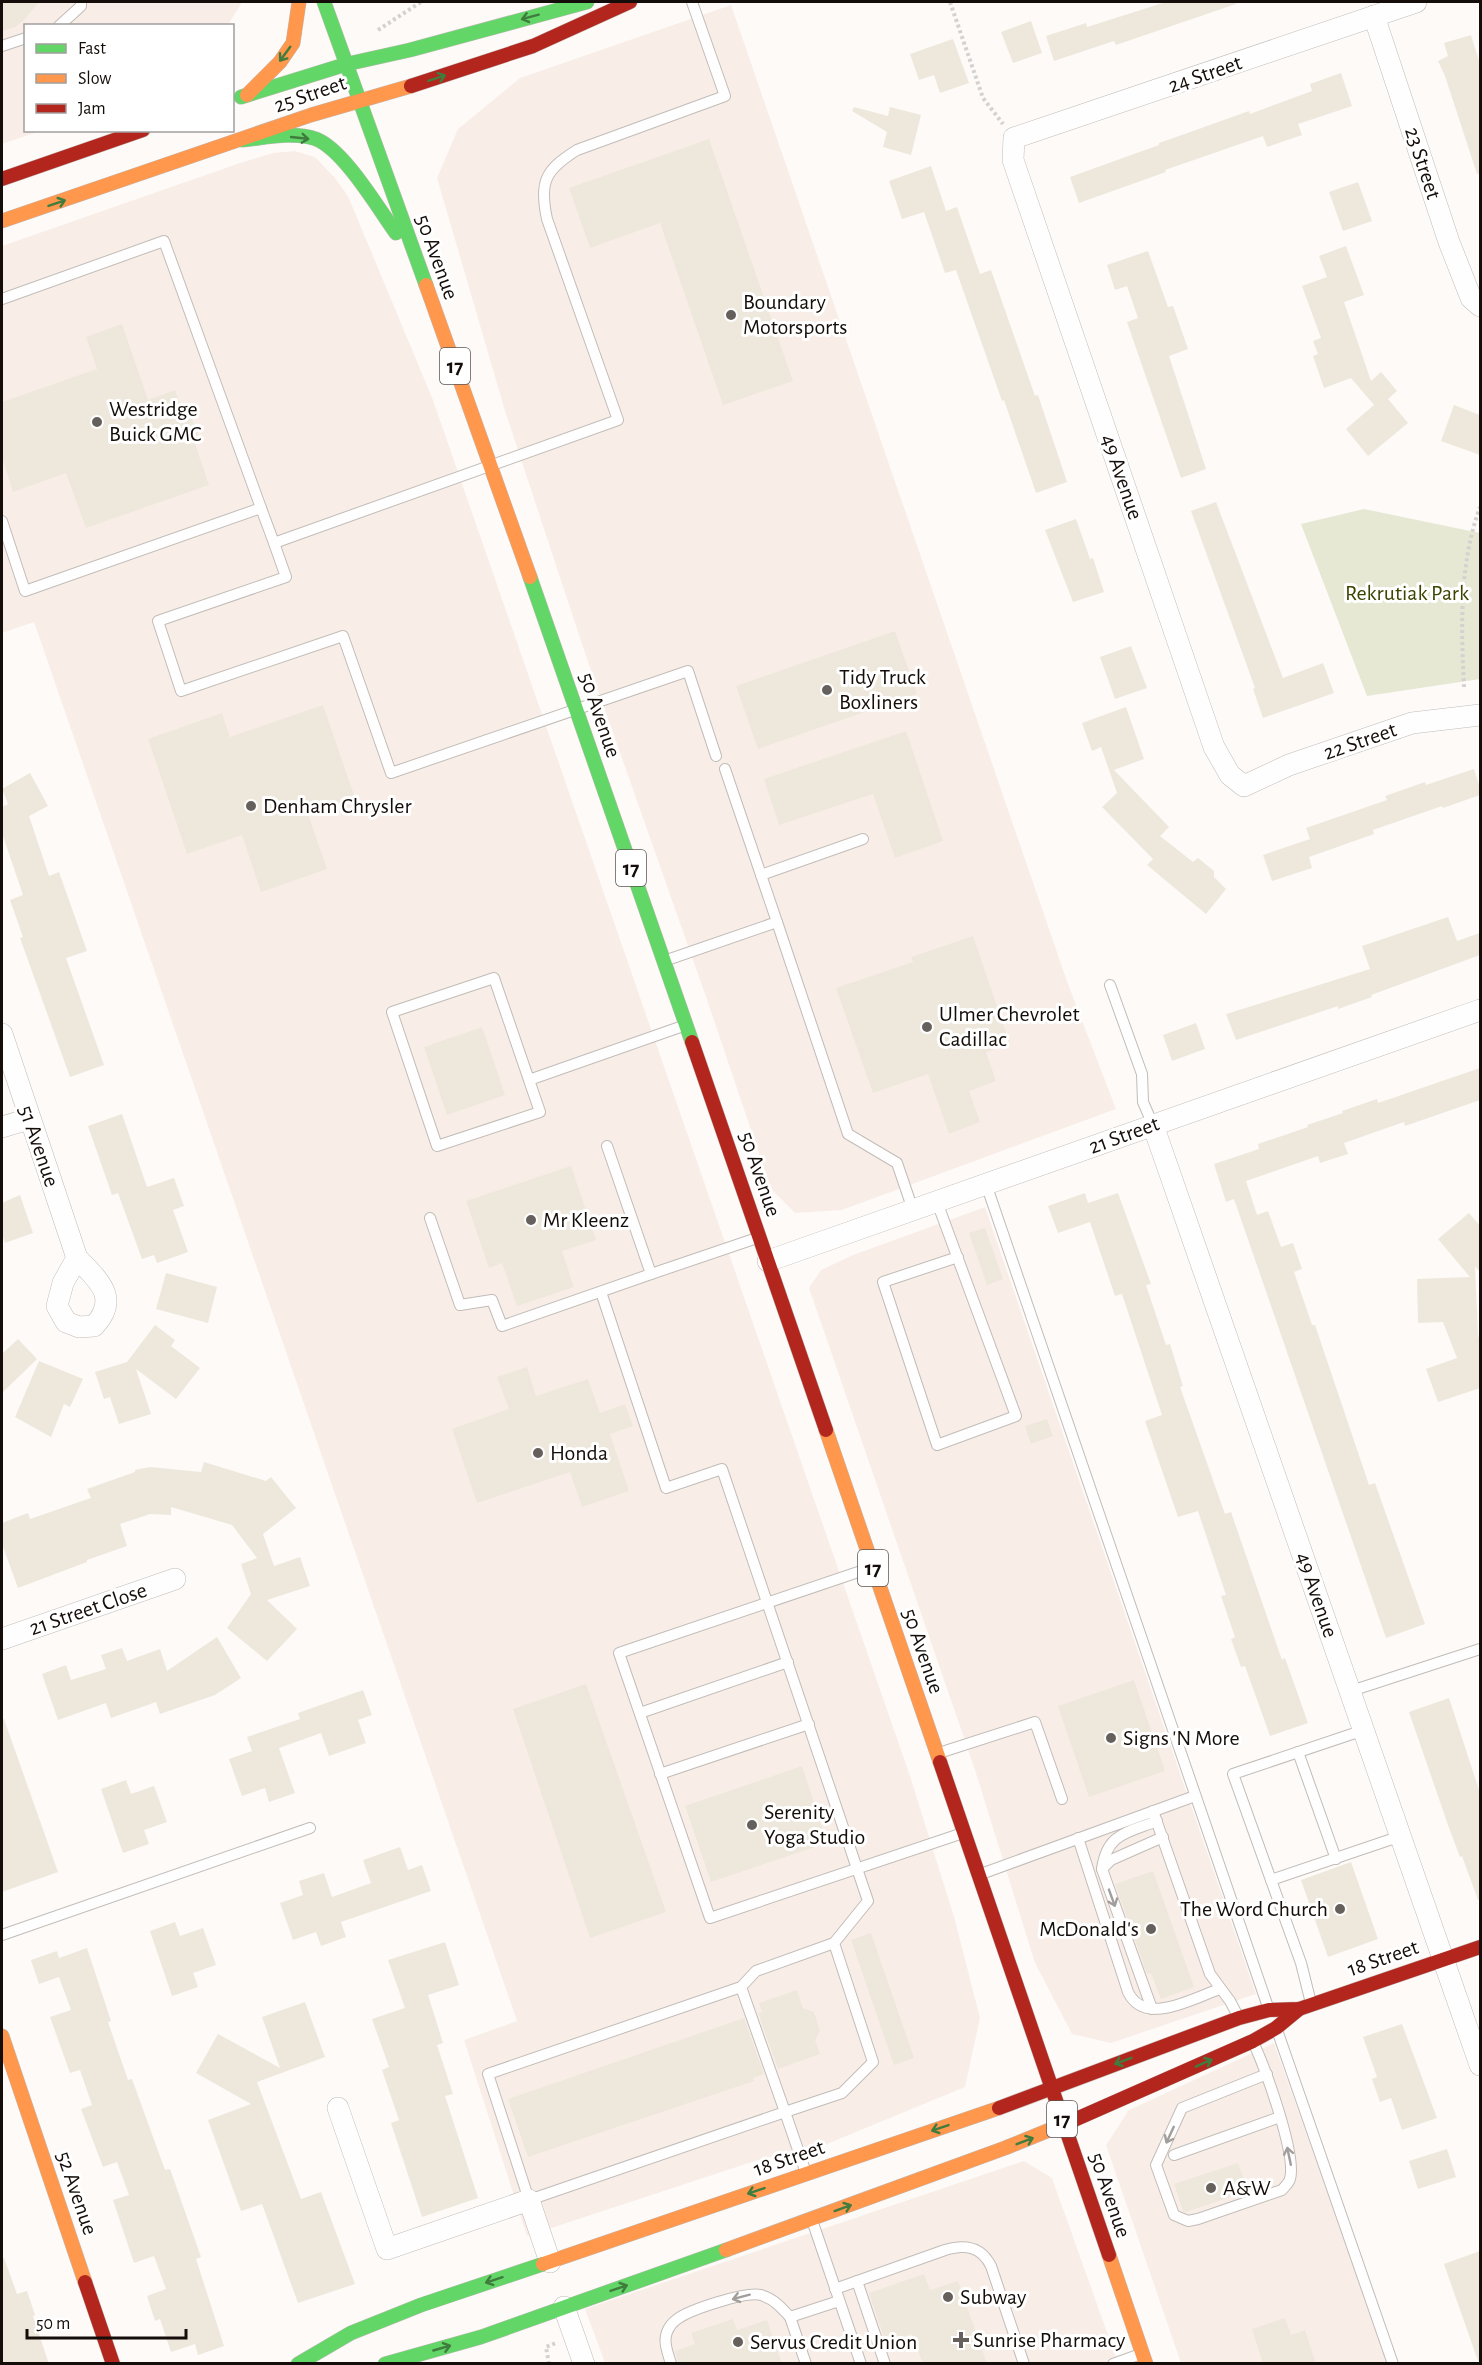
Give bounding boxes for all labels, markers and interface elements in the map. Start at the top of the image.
one-way arrow [521,12,540,23]
legend [24,24,234,132]
text: Fast [78,40,106,58]
one-way arrow [279,46,291,62]
street label: 24 Street [1165,51,1245,97]
text: Slow [78,70,111,88]
street label: 25 Street [271,71,349,117]
one-way arrow [427,72,446,83]
text: Jam [78,100,106,118]
street label: 23 Street [1401,124,1445,202]
one-way arrow [290,132,310,143]
one-way arrow [47,196,66,207]
street label: 50 Avenue [412,212,462,302]
place label: Boundary Motorsports [743,291,847,338]
marker: Boundary Motorsports [724,308,738,322]
road number: 17 [440,348,470,384]
place label: Westridge Buick GMC [109,398,202,445]
marker: Westridge Buick GMC [90,415,104,429]
street label: 49 Avenue [1097,431,1147,523]
park label: Rekrutiak Park [1345,582,1469,604]
place label: Tidy Truck Boxliners [839,666,926,713]
street label: 50 Avenue [575,670,625,760]
marker: Tidy Truck Boxliners [820,683,834,697]
street label: 22 Street [1321,718,1399,764]
place label: Denham Chrysler [263,795,412,817]
marker: Denham Chrysler [244,799,258,813]
road number: 17 [616,850,646,886]
place label: Ulmer Chevrolet Cadillac [939,1003,1080,1050]
marker: Ulmer Chevrolet Cadillac [920,1020,934,1034]
street label: 51 Avenue [15,1102,63,1190]
street label: 21 Street [1086,1112,1162,1158]
street label: 50 Avenue [735,1129,785,1219]
place label: Mr Kleenz [543,1209,629,1231]
marker: Mr Kleenz [524,1213,538,1227]
place label: Honda [550,1442,608,1464]
marker: Honda [531,1446,545,1460]
street label: 49 Avenue [1292,1549,1342,1641]
road number: 17 [858,1550,888,1586]
street label: 21 Street Close [26,1579,150,1639]
street label: 50 Avenue [898,1606,948,1696]
place label: Signs 'N More [1123,1727,1240,1749]
marker: Signs 'N More [1104,1731,1118,1745]
place label: Serenity Yoga Studio [764,1801,865,1848]
marker: Serenity Yoga Studio [745,1818,759,1832]
one-way arrow [1108,1888,1119,1907]
place label: The Word Church [1180,1898,1328,1920]
marker: The Word Church [1333,1902,1347,1916]
place label: McDonald's [1039,1918,1139,1940]
marker: McDonald's [1144,1922,1158,1936]
street label: 18 Street [1345,1936,1421,1980]
one-way arrow [1115,2057,1133,2068]
one-way arrow [1195,2057,1213,2068]
road number: 17 [1047,2101,1077,2137]
one-way arrow [931,2124,950,2135]
one-way arrow [1163,2126,1175,2144]
one-way arrow [1016,2134,1034,2145]
street label: 18 Street [751,2136,827,2180]
one-way arrow [1283,2147,1295,2166]
street label: 52 Avenue [52,2148,102,2238]
street label: 50 Avenue [1085,2150,1135,2240]
place label: A&W [1223,2177,1271,2199]
marker: A&W [1204,2181,1218,2195]
one-way arrow [747,2187,766,2198]
one-way arrow [833,2202,852,2213]
one-way arrow [485,2275,504,2286]
one-way arrow [609,2281,628,2292]
place label: Subway [960,2286,1027,2308]
marker: Subway [941,2290,955,2304]
one-way arrow [731,2292,750,2303]
scale bar [27,2302,186,2340]
text: 50 m [36,2315,70,2333]
place label: Sunrise Pharmacy [973,2329,1126,2351]
place label: Servus Credit Union [750,2331,917,2353]
marker: Sunrise Pharmacy [954,2333,968,2347]
marker: Servus Credit Union [731,2335,745,2349]
one-way arrow [432,2342,451,2353]

